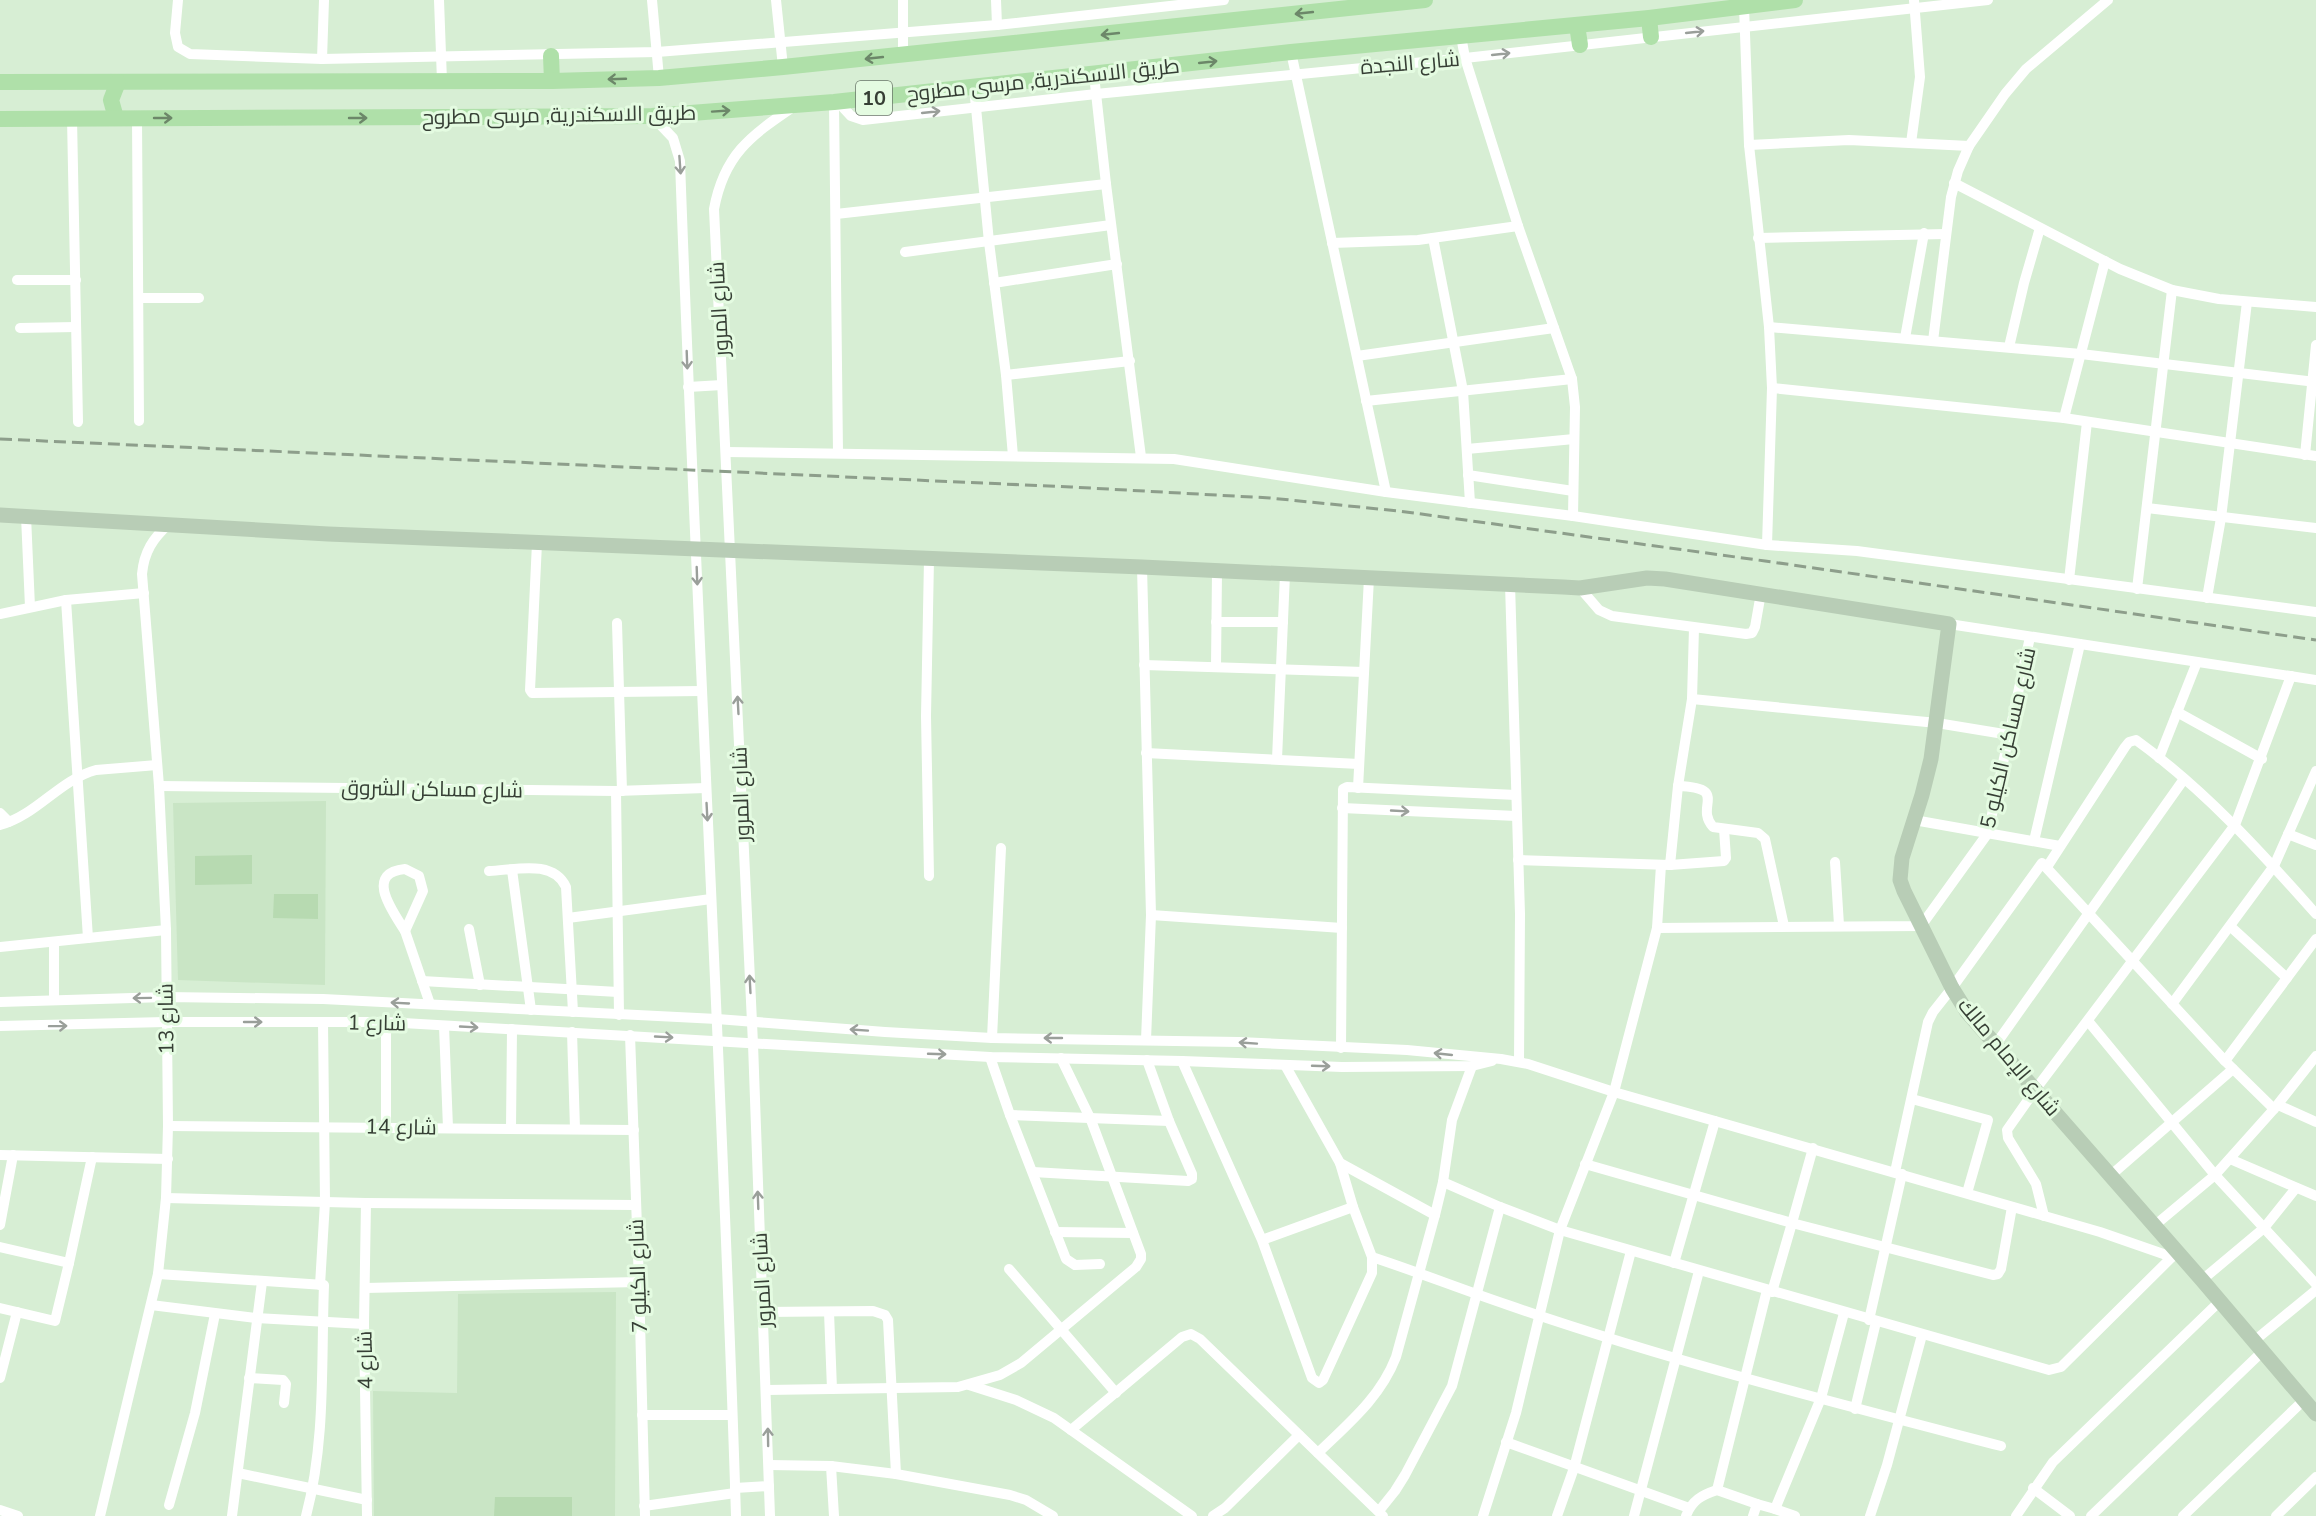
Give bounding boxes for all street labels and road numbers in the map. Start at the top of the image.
street label: شارع النجدة [1359,45,1461,81]
street label: طريق الاسكندرية, مرسى مطروح [905,52,1181,108]
road number: 10 [856,81,892,115]
street label: طريق الاسكندرية, مرسى مطروح [422,99,696,131]
street label: شارع المرور [703,261,736,358]
street label: شارع مساكن الكيلو 5 [1974,645,2042,831]
street label: شارع المرور [725,746,757,843]
street label: شارع مساكن الشروق [341,773,523,805]
street label: شارع 13 [151,983,181,1055]
street label: شارع الإمام مالك [1951,992,2067,1122]
street label: شارع 1 [347,1008,407,1038]
street label: شارع 14 [365,1112,437,1142]
street label: شارع الكيلو 7 [622,1218,654,1334]
street label: شارع المرور [746,1232,779,1329]
street label: شارع 4 [350,1330,380,1390]

